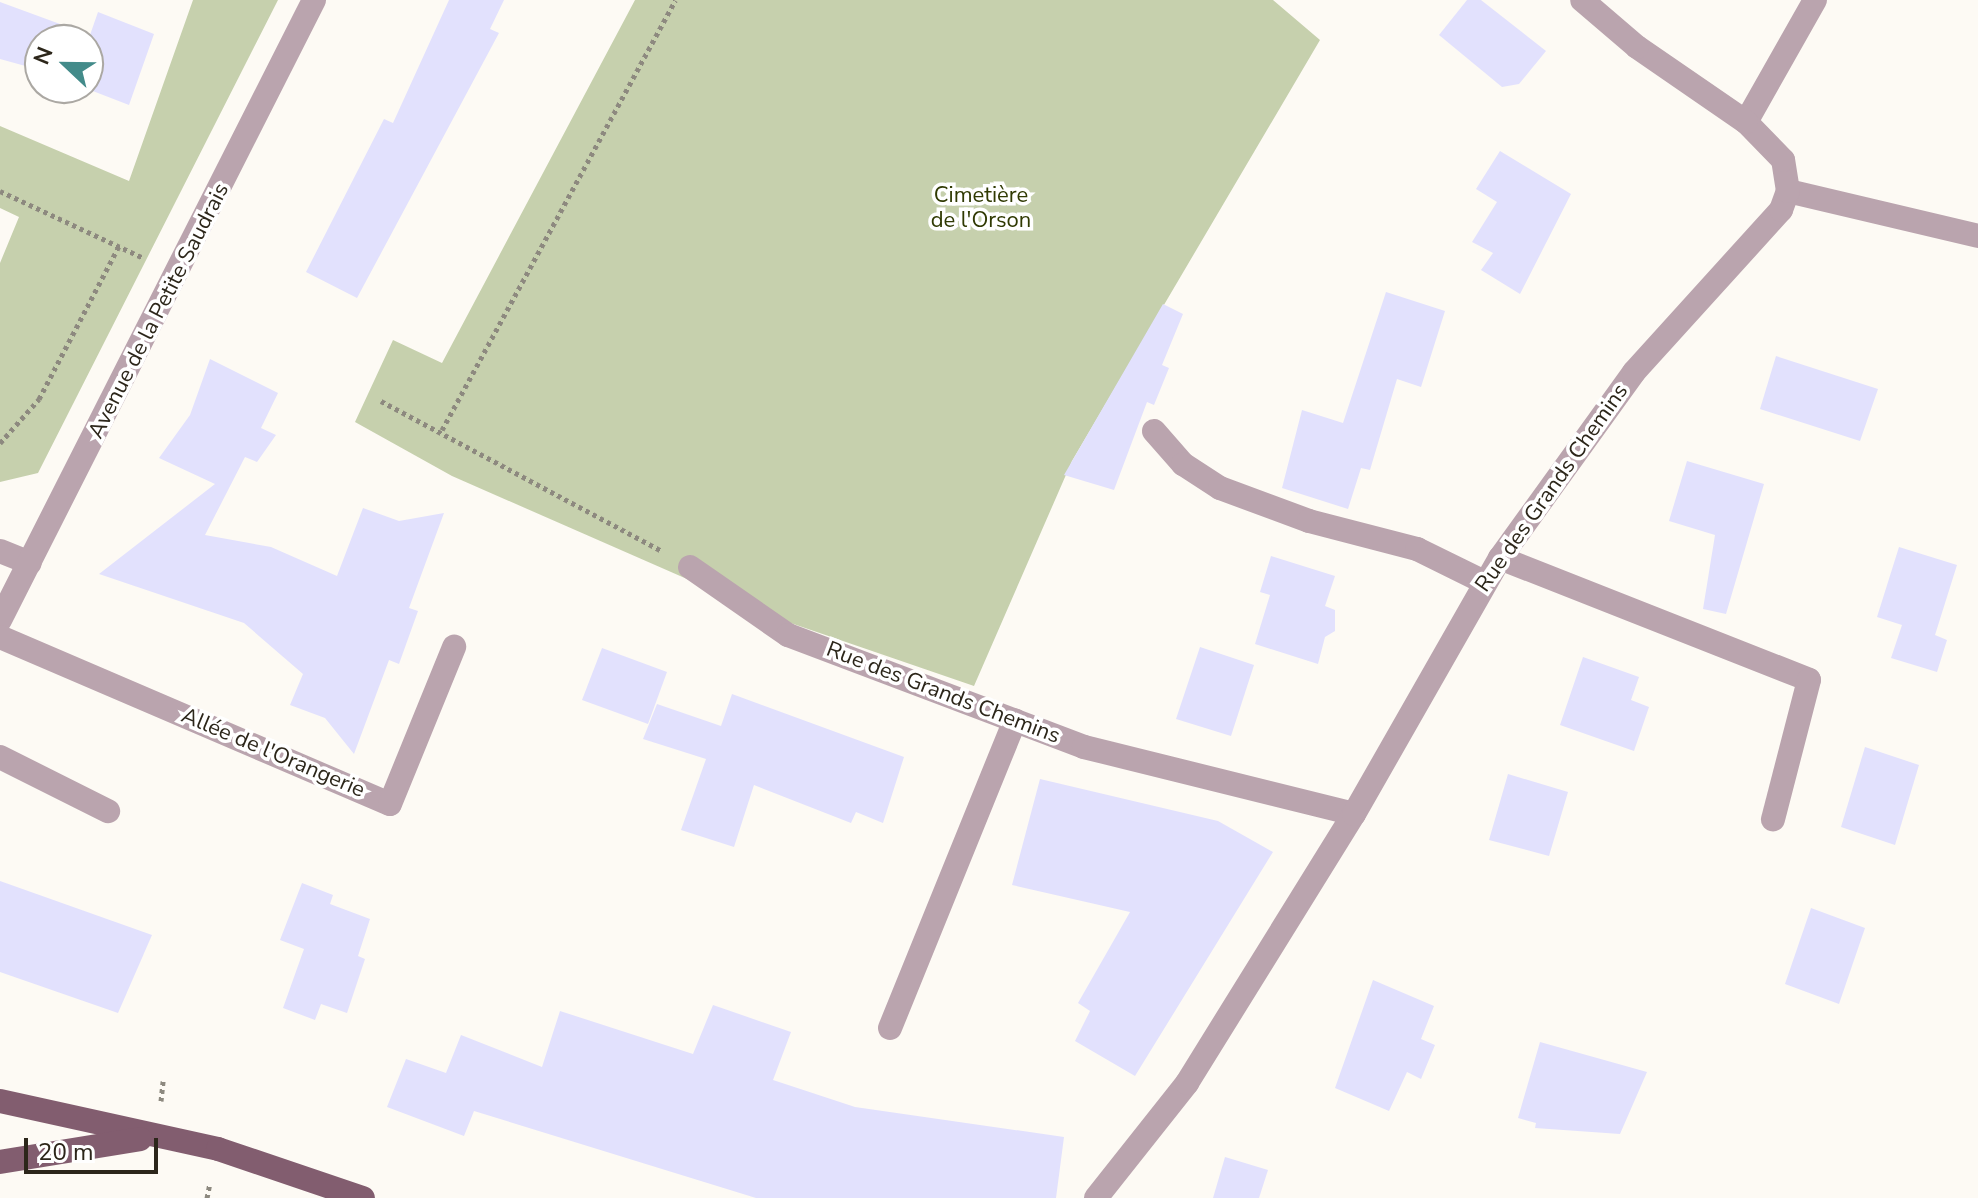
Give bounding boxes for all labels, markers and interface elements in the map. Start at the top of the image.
north arrow [24,24,104,104]
text: N [27,43,61,69]
street label: Avenue de la Petite Saudrais [83,179,235,443]
park label: Cimetière de l'Orson [931,182,1031,234]
street label: Rue des Grands Chemins [1470,379,1634,597]
street label: Rue des Grands Chemins [822,636,1064,750]
street label: Allée de l'Orangerie [177,702,369,804]
scale bar [28,1122,162,1172]
text: 20 m [38,1136,94,1168]

